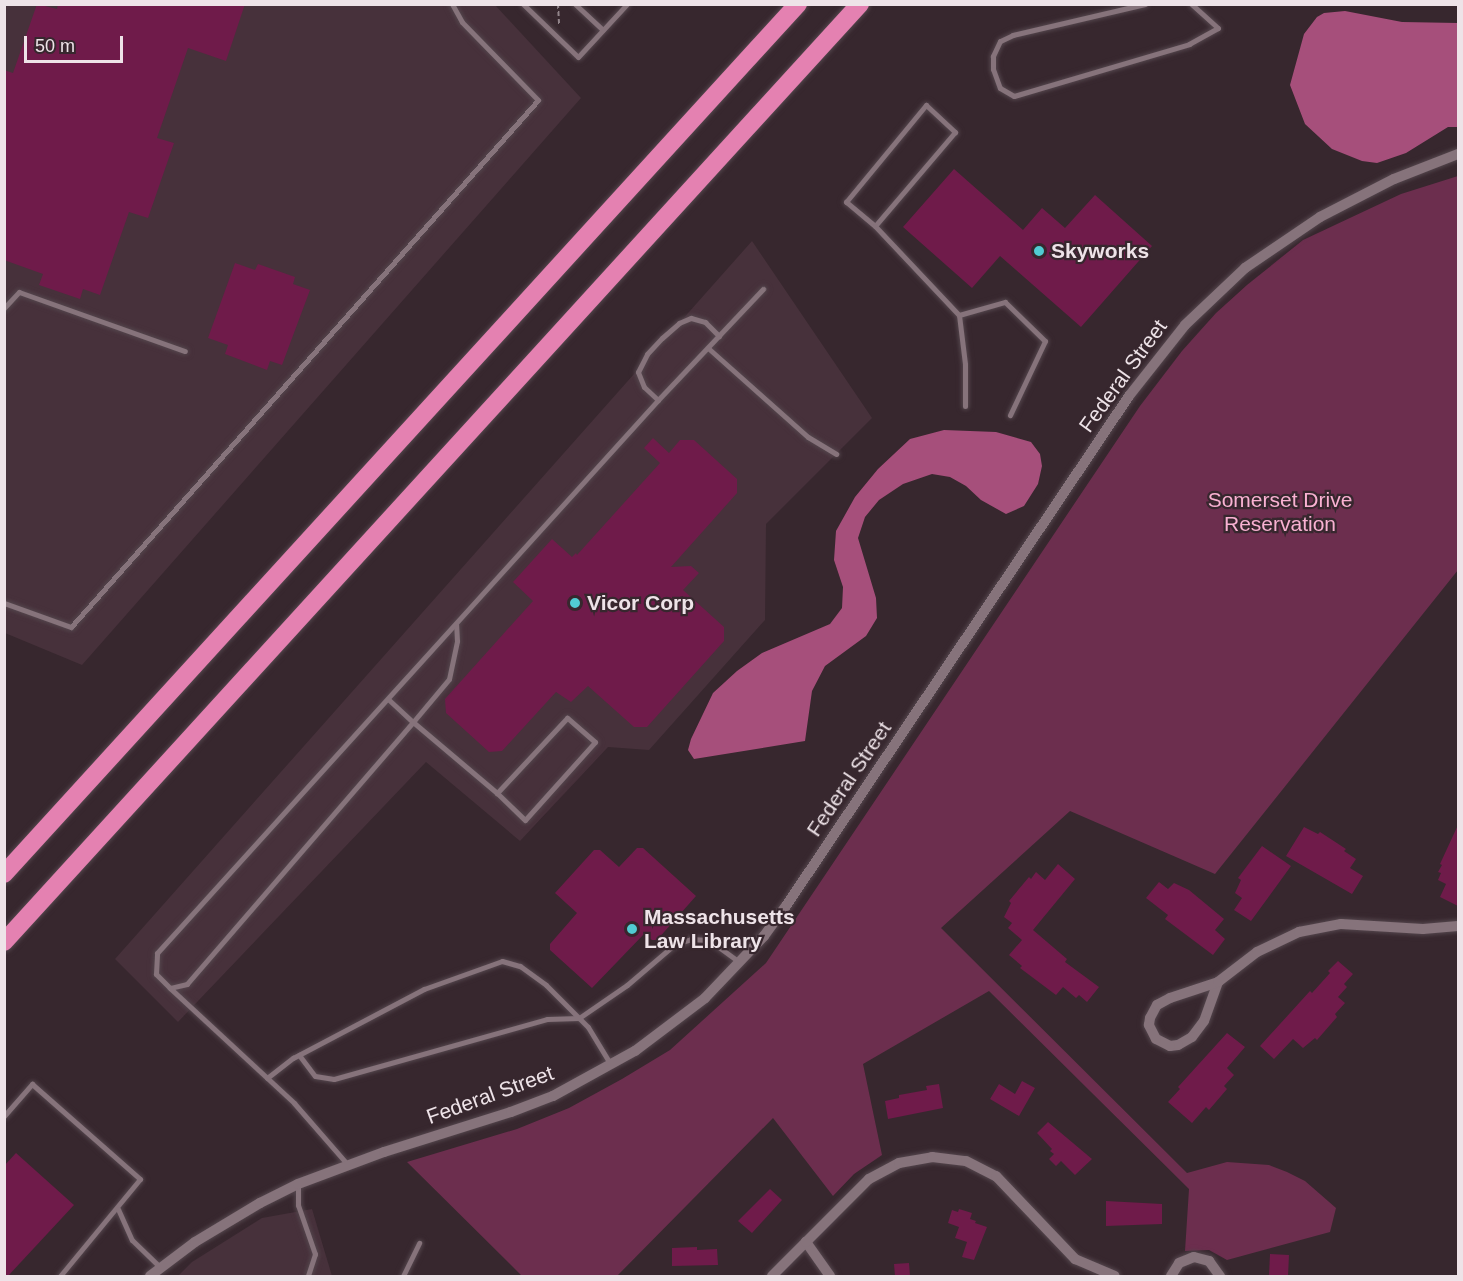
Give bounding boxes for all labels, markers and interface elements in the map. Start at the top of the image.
scale bar [27,24,126,62]
text: 50 m [35,36,75,56]
place label: Skyworks [1051,238,1149,264]
marker: Skyworks [1032,244,1046,258]
street label: Federal Street [1074,315,1172,437]
park label: Somerset Drive Reservation [1208,487,1352,537]
place label: Vicor Corp [587,590,694,616]
marker: Vicor Corp [568,596,582,610]
street label: Federal Street [801,717,897,841]
place label: Massachusetts Law Library [644,904,795,954]
marker: Massachusetts Law Library [625,922,639,936]
street label: Federal Street [423,1060,557,1130]

